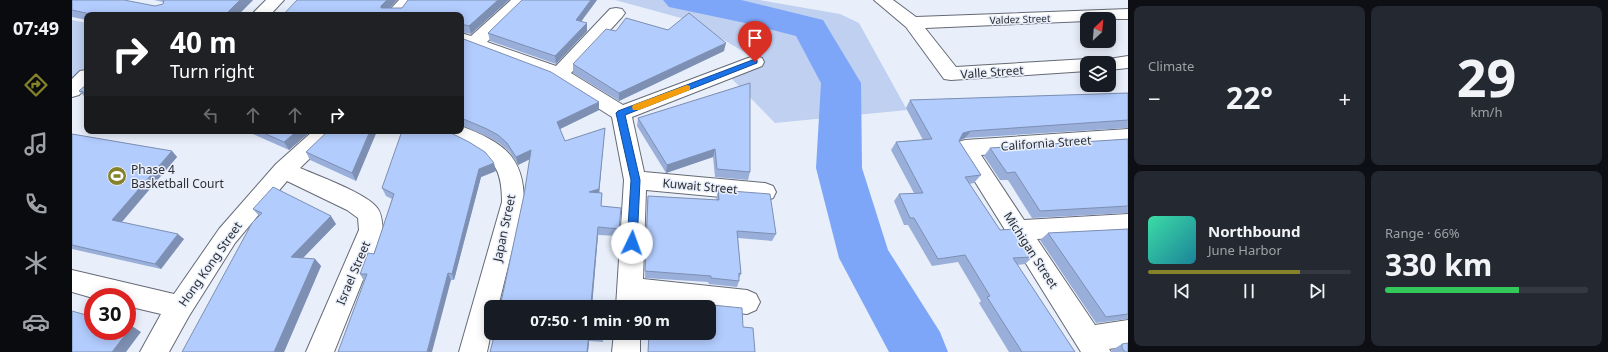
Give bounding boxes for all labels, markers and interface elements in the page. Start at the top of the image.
street label: Valdez Street [989,11,1051,27]
north arrow [1080,12,1116,48]
map controls [1080,12,1116,92]
text: 07:49 [13,16,59,40]
pin [738,21,772,62]
text: 40 m [170,23,237,61]
icon: arrive [744,27,766,49]
icon: right [104,28,156,80]
text: 29 [1457,41,1516,112]
button: layers [1080,56,1116,92]
text: Climate [1148,57,1194,75]
text: Turn right [170,59,254,83]
street label: Valle Street [960,61,1025,83]
icon: directions [22,71,50,99]
text: 22° [1226,77,1273,118]
text: − [1148,83,1161,113]
text: + [1338,83,1351,113]
text: km/h [1471,103,1502,121]
icon: left [200,104,222,126]
icon: ahead [242,104,264,126]
icon: ahead [284,104,306,126]
icon: right [326,104,348,126]
icon: music [22,130,50,158]
street label: California Street [1000,131,1093,155]
place label: Phase 4 Basketball Court [131,161,224,192]
sports icon: Phase 4 Basketball Court [106,165,128,187]
street label: Kuwait Street [662,174,739,198]
icon: phone [22,190,50,218]
street label: Japan Street [488,192,520,264]
street label: Michigan Street [1000,208,1063,292]
street label: Hong Kong Street [174,218,246,310]
text: Northbound [1208,221,1300,241]
position arrow [611,222,653,264]
text: Range · 66% [1385,224,1460,242]
street label: Israel Street [332,238,374,308]
text: June Harbor [1208,241,1282,259]
text: 330 km [1385,244,1492,285]
icon: climate [22,249,50,277]
icon: previous [1171,280,1193,302]
icon: pause [1238,280,1260,302]
icon: next [1306,280,1328,302]
speed limit sign: 30 [84,288,136,340]
icon: car [22,308,50,336]
text: 07:50 · 1 min · 90 m [530,310,670,330]

